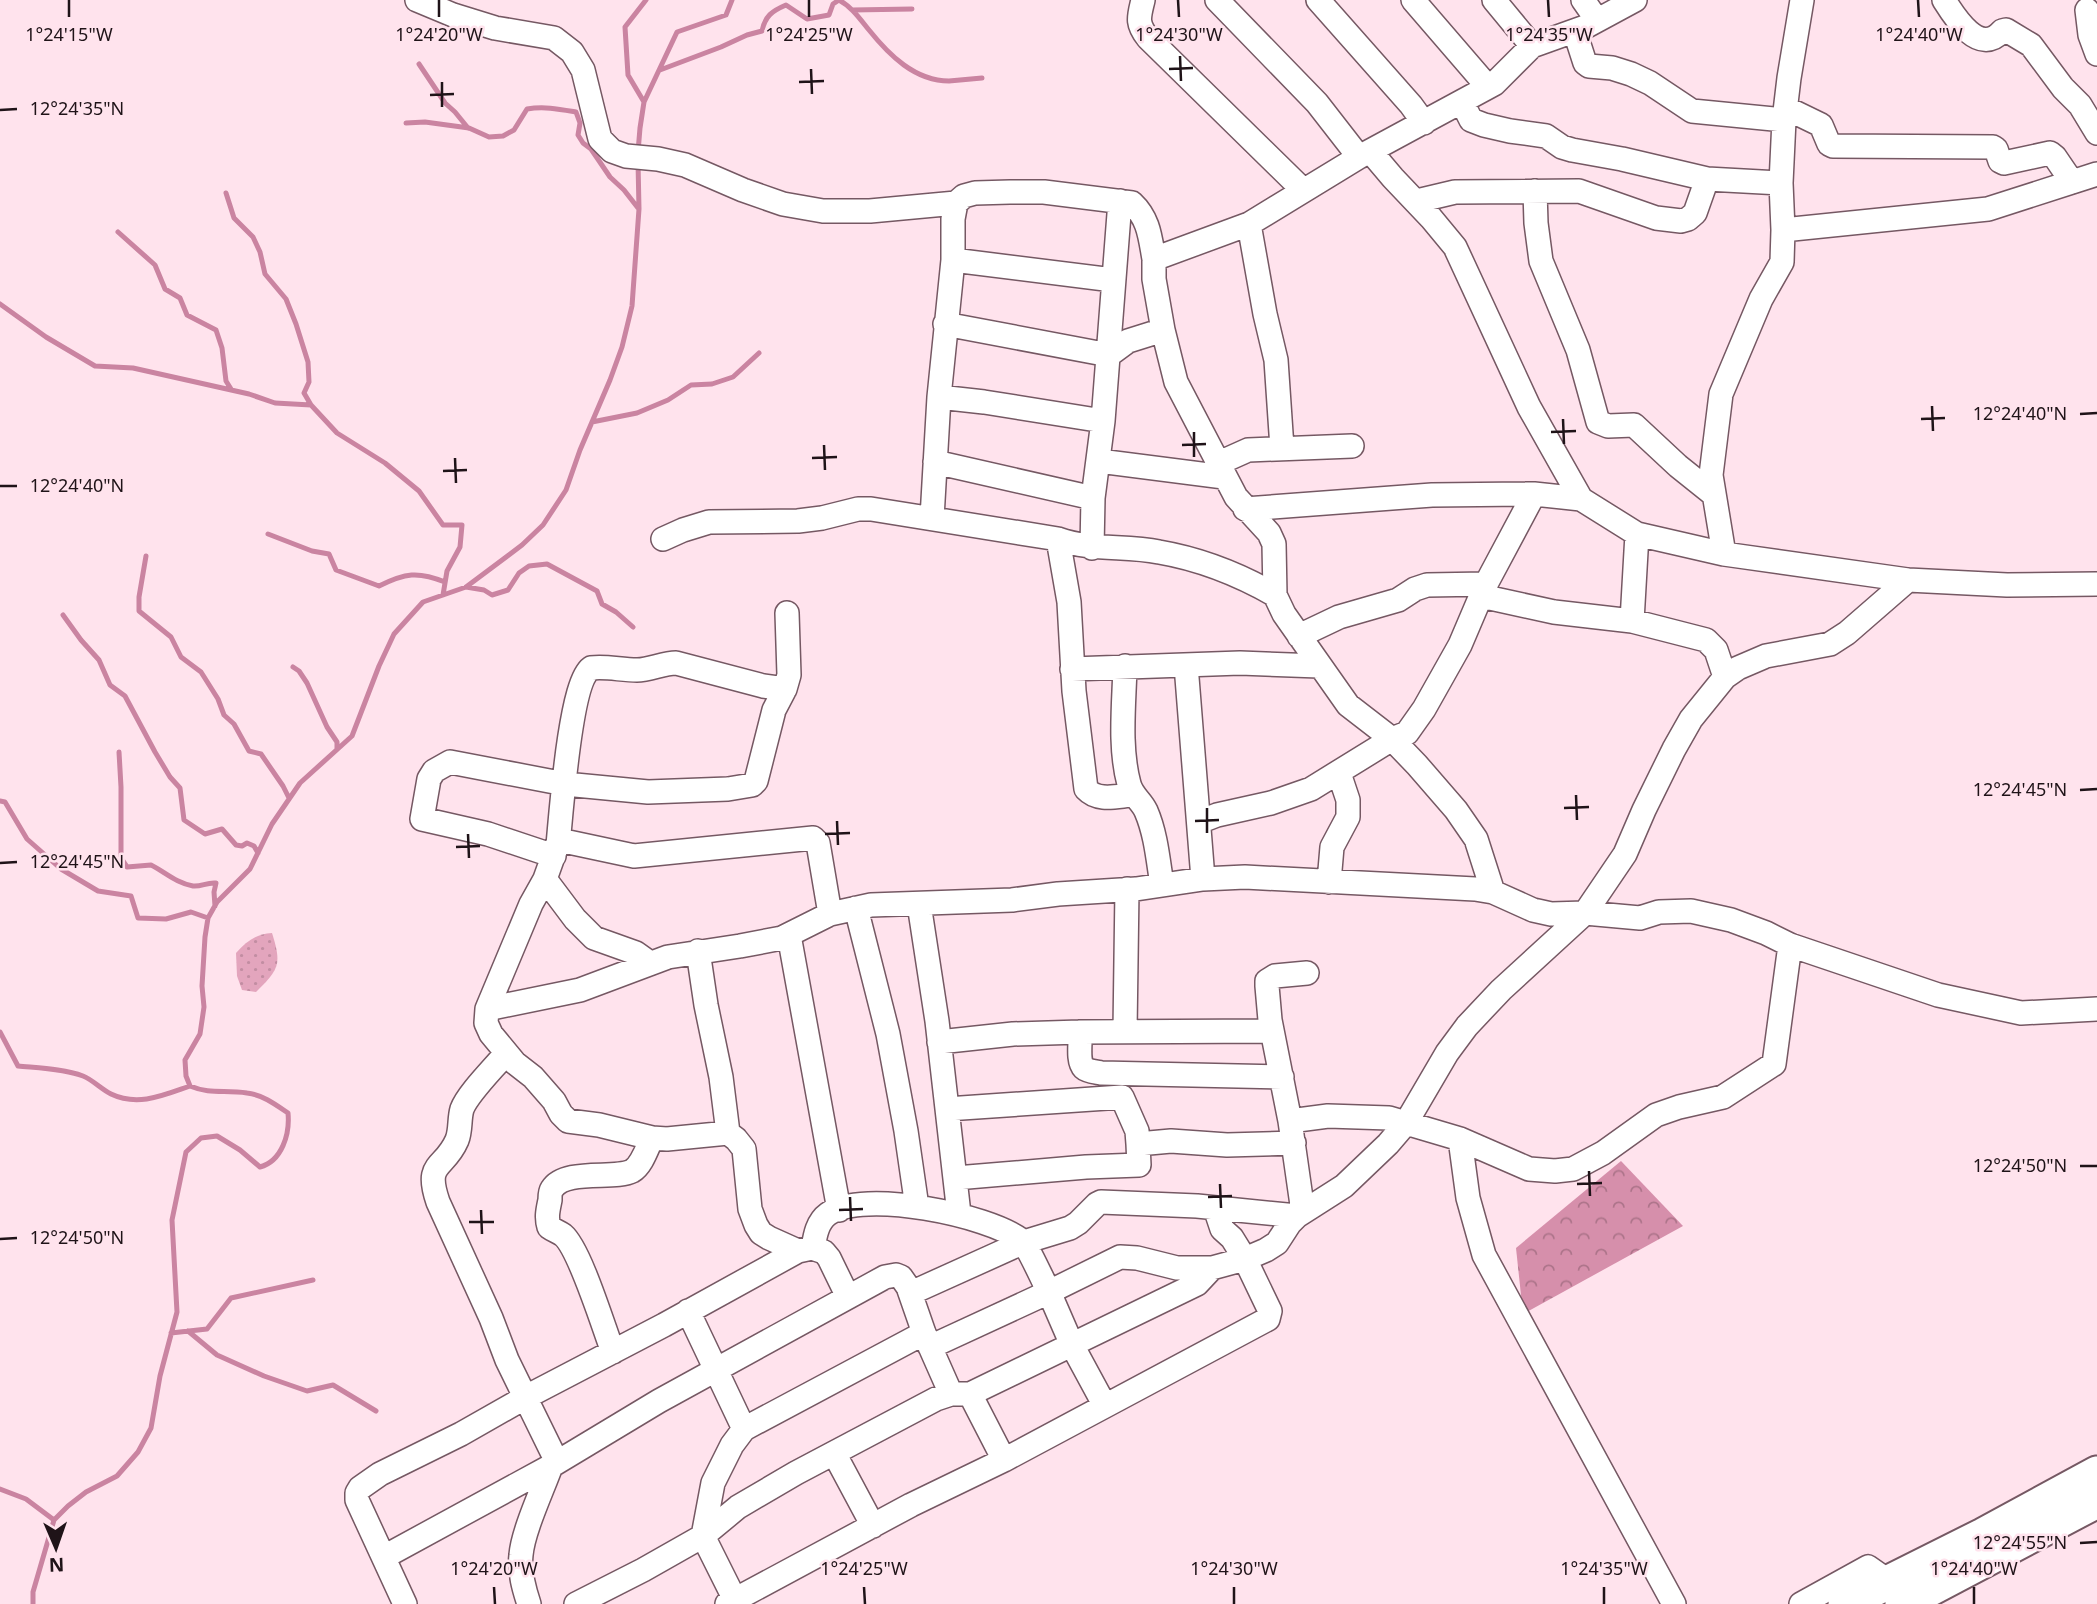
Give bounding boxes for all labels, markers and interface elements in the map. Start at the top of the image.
text: 1°24'15"W [25,22,113,46]
text: 1°24'20"W [395,22,483,46]
text: 1°24'25"W [765,22,853,46]
text: 1°24'30"W [1135,22,1223,46]
text: 1°24'35"W [1505,22,1593,46]
text: 1°24'40"W [1875,22,1963,46]
text: 12°24'35"N [30,96,124,120]
text: 12°24'40"N [1973,401,2067,425]
text: 12°24'40"N [30,473,124,497]
text: 12°24'45"N [1973,777,2067,801]
text: 12°24'45"N [30,849,124,873]
text: 12°24'50"N [1973,1153,2067,1177]
text: 12°24'50"N [30,1225,124,1249]
north arrow [21,1513,91,1583]
text: 12°24'55"N [1973,1530,2067,1554]
text: N [48,1552,65,1578]
text: 1°24'20"W [450,1556,538,1580]
text: 1°24'25"W [820,1556,908,1580]
text: 1°24'30"W [1190,1556,1278,1580]
text: 1°24'35"W [1560,1556,1648,1580]
text: 1°24'40"W [1930,1556,2018,1580]

